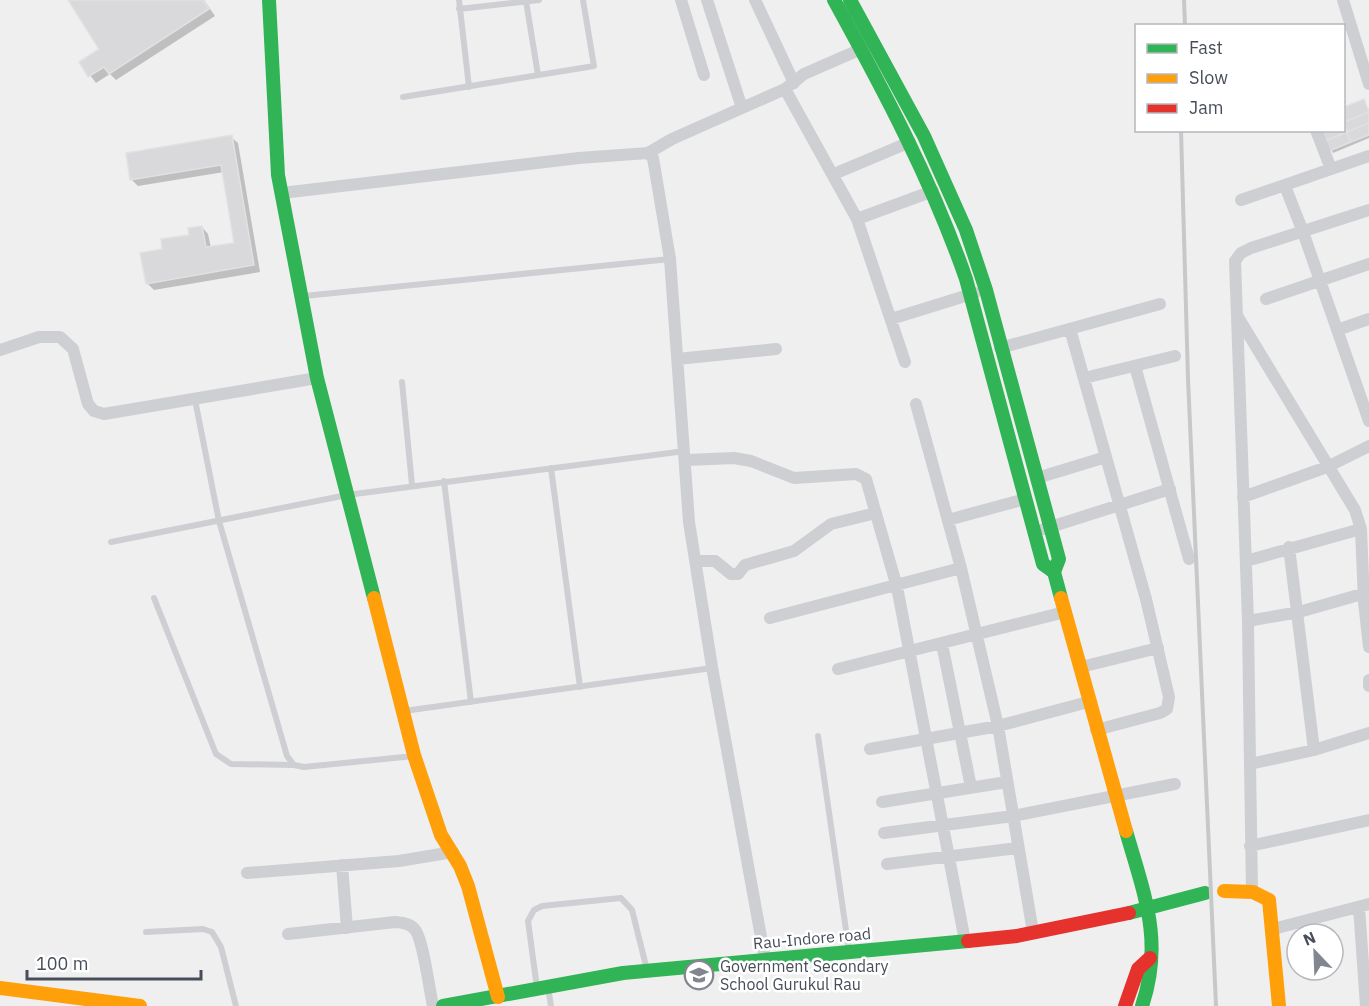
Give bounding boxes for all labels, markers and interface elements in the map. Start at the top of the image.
legend [1135,24,1345,132]
text: Fast [1189,36,1223,59]
text: Slow [1189,66,1228,89]
text: Jam [1189,96,1224,119]
north arrow [1285,922,1345,982]
street label: Rau-Indore road [752,923,872,953]
text: N [1300,927,1318,950]
scale bar [27,943,201,981]
text: 100 m [36,952,88,975]
place label: Government Secondary School Gurukul Rau [720,956,889,994]
school or university icon: Government Secondary School Gurukul Rau [683,959,715,991]

